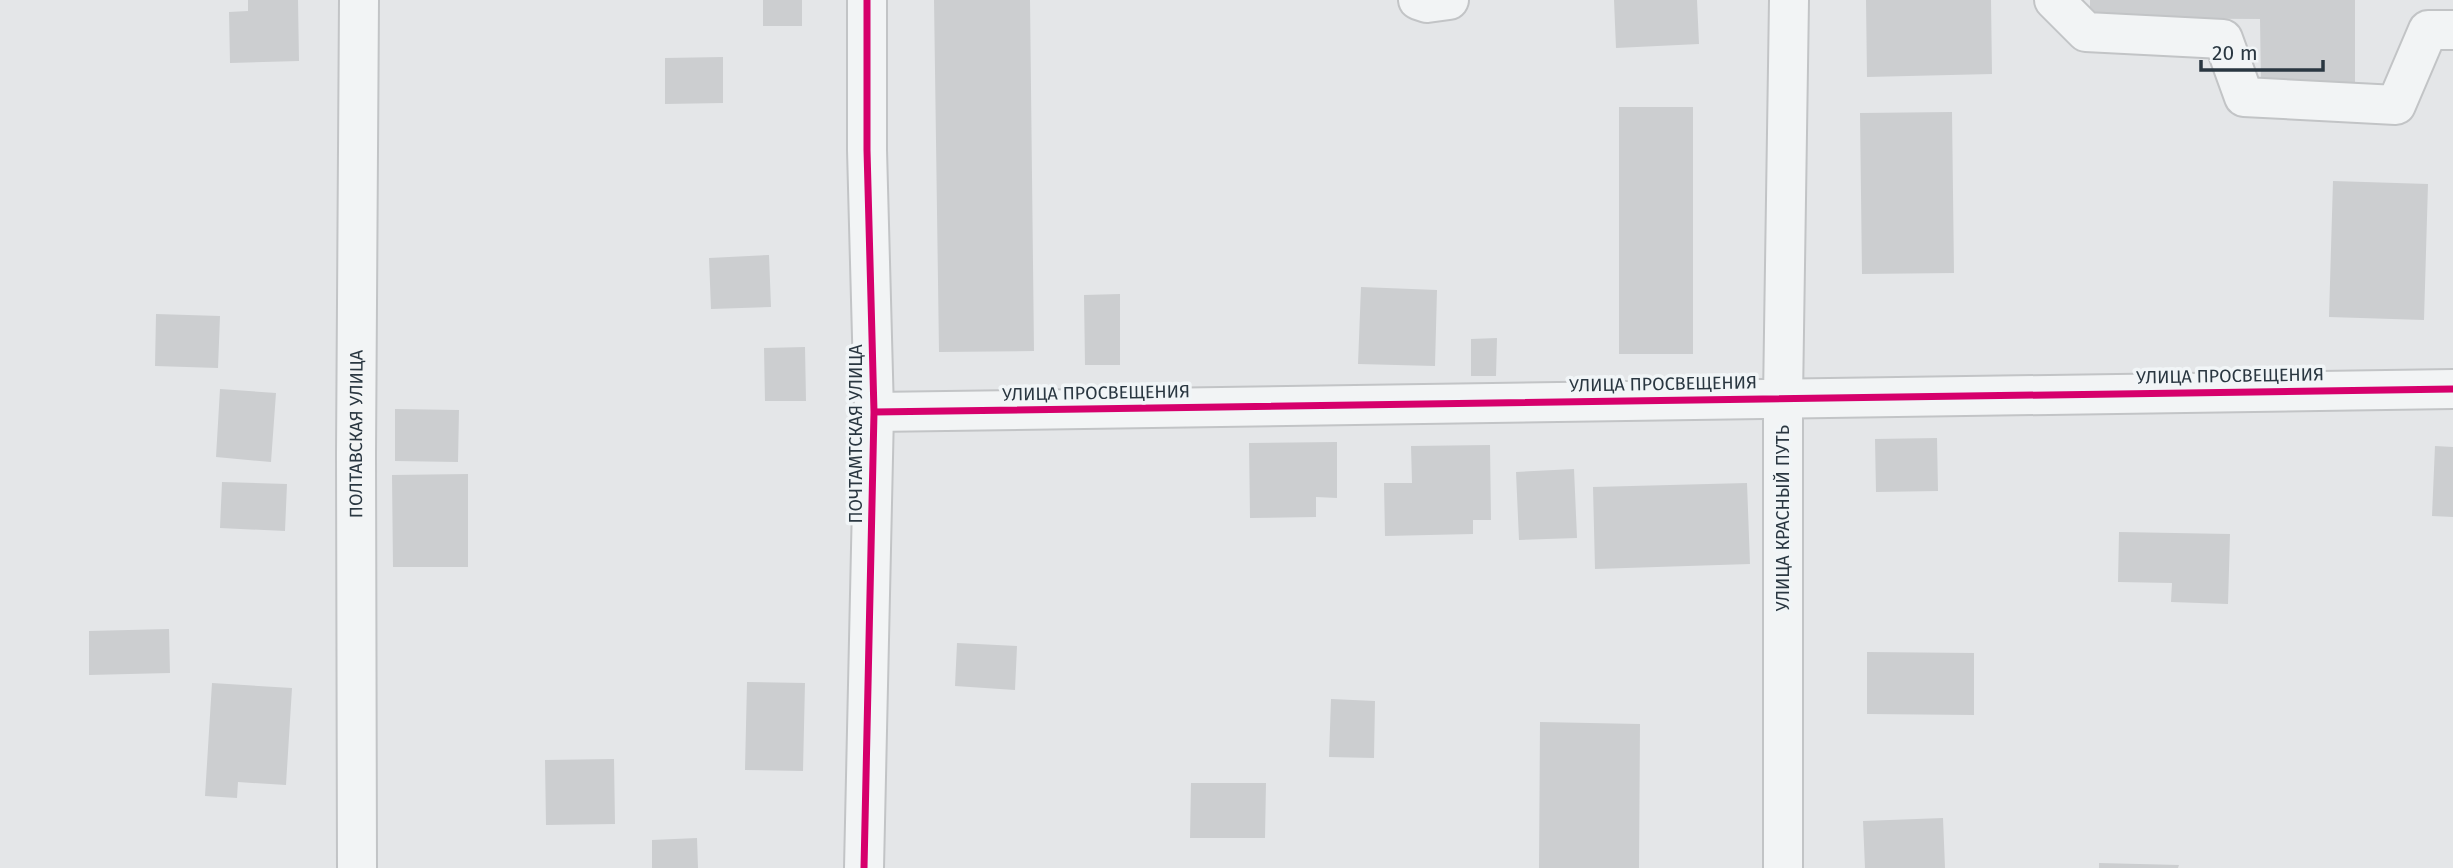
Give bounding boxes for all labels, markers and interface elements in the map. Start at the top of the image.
scale bar [2201,28,2324,72]
text: 20 m [2212,40,2258,66]
street label: ПОЧТАМТСКАЯ УЛИЦА [845,344,867,524]
street label: ПОЛТАВСКАЯ УЛИЦА [345,349,368,518]
street label: УЛИЦА ПРОСВЕЩЕНИЯ [2136,363,2324,389]
street label: УЛИЦА ПРОСВЕЩЕНИЯ [1569,371,1757,397]
street label: УЛИЦА ПРОСВЕЩЕНИЯ [1002,380,1190,406]
street label: УЛИЦА КРАСНЫЙ ПУТЬ [1772,425,1794,611]

